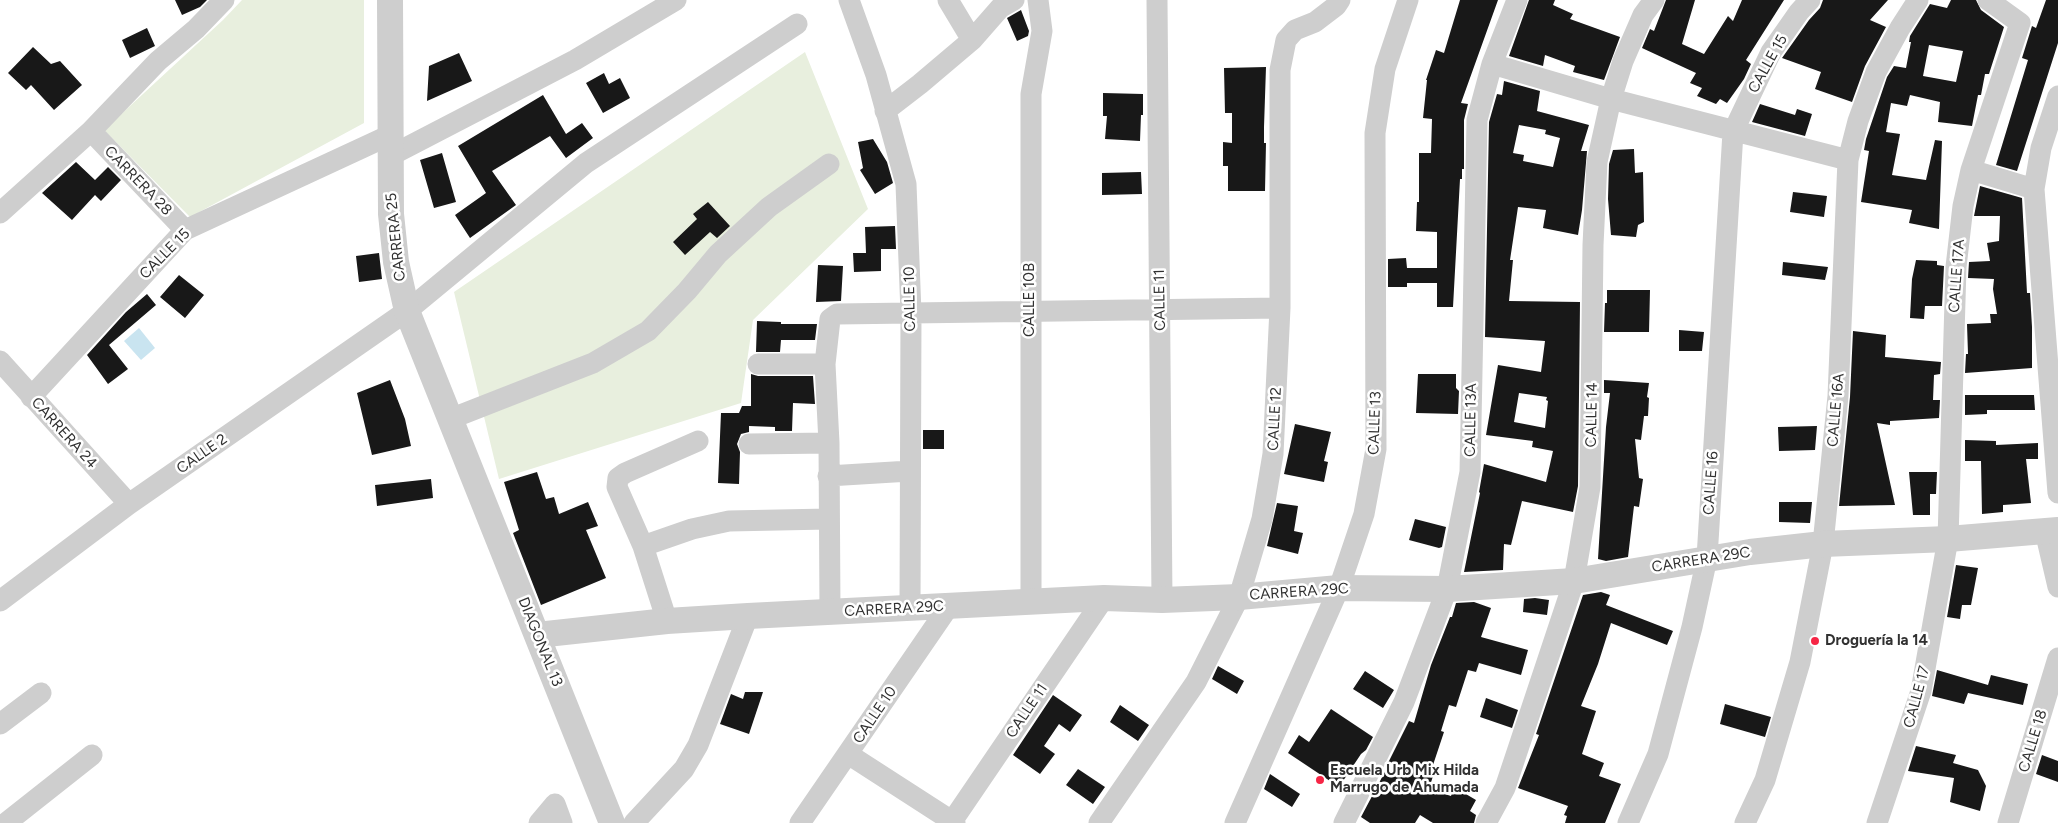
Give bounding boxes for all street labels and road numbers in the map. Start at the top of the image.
street label: CALLE 15 [1745,32,1791,96]
street label: CARRERA 28 [100,143,176,219]
street label: CARRERA 25 [382,192,410,282]
street label: CALLE 15 [136,225,194,283]
street label: CALLE 17A [1945,239,1969,313]
street label: CALLE 10B [1021,263,1039,337]
street label: CALLE 10 [900,266,920,332]
street label: CALLE 11 [1150,269,1170,331]
street label: CALLE 16A [1824,372,1848,448]
street label: CALLE 13A [1461,383,1481,457]
street label: CALLE 14 [1582,383,1602,447]
street label: CALLE 12 [1264,387,1286,451]
street label: CALLE 13 [1365,391,1385,455]
street label: CARRERA 24 [27,394,101,472]
street label: CALLE 2 [173,430,231,478]
street label: CALLE 16 [1700,451,1722,515]
street label: CARRERA 29C [1650,543,1752,577]
street label: CARRERA 29C [1249,580,1349,604]
street label: DIAGONAL 13 [514,595,566,689]
street label: CARRERA 29C [844,597,944,621]
street label: CALLE 17 [1900,664,1934,730]
street label: CALLE 11 [1002,680,1052,742]
street label: CALLE 10 [849,683,901,747]
street label: CALLE 18 [2015,707,2051,775]

